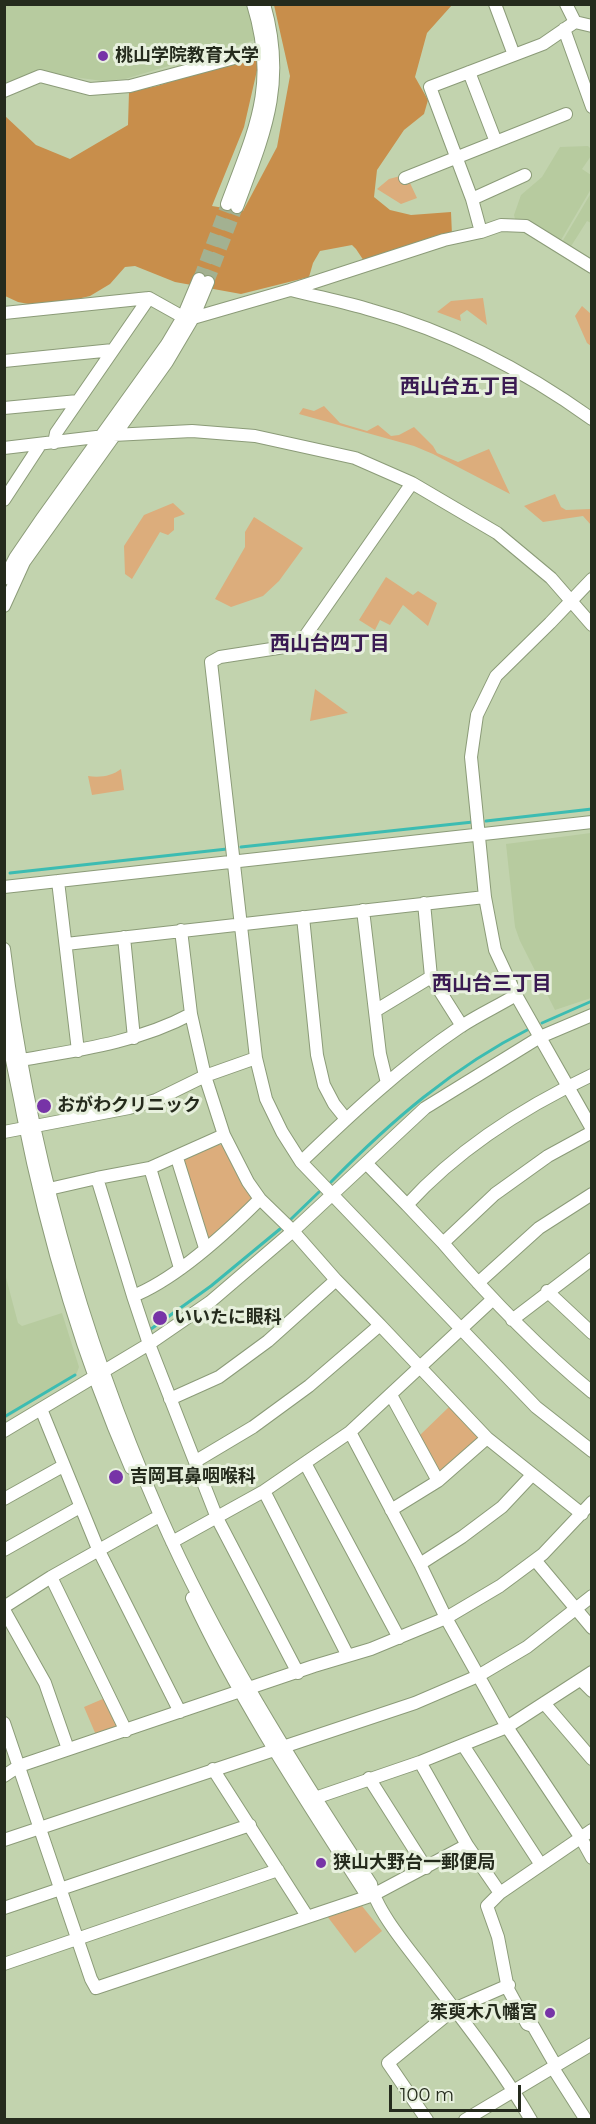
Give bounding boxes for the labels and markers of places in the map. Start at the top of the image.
place label: 桃山学院教育大学 [115,45,259,67]
marker: 桃山学院教育大学 [96,49,110,63]
place label: おがわクリニック [57,1095,201,1117]
marker: おがわクリニック [35,1097,53,1115]
place label: いいたに眼科 [174,1307,282,1329]
marker: いいたに眼科 [151,1309,169,1327]
place label: 吉岡耳鼻咽喉科 [130,1466,256,1488]
marker: 吉岡耳鼻咽喉科 [107,1468,125,1486]
place label: 狭山大野台一郵便局 [333,1852,495,1874]
marker: 狭山大野台一郵便局 [314,1856,328,1870]
place label: 茱萸木八幡宮 [430,2002,538,2024]
marker: 茱萸木八幡宮 [543,2006,557,2020]

